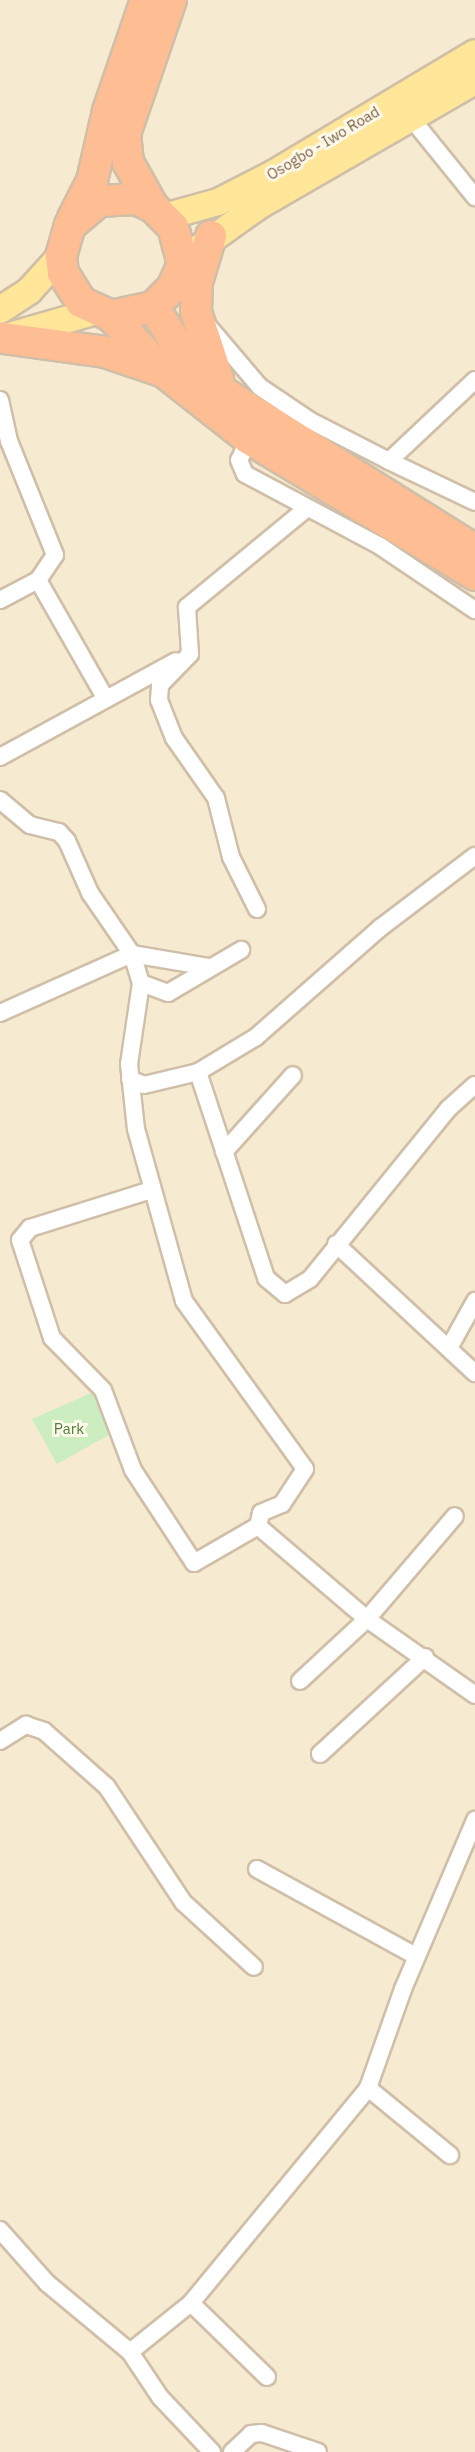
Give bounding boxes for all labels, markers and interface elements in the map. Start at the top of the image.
street label: Osogbo - Iwo Road [263,102,383,184]
park label: Park [54,1420,84,1438]

